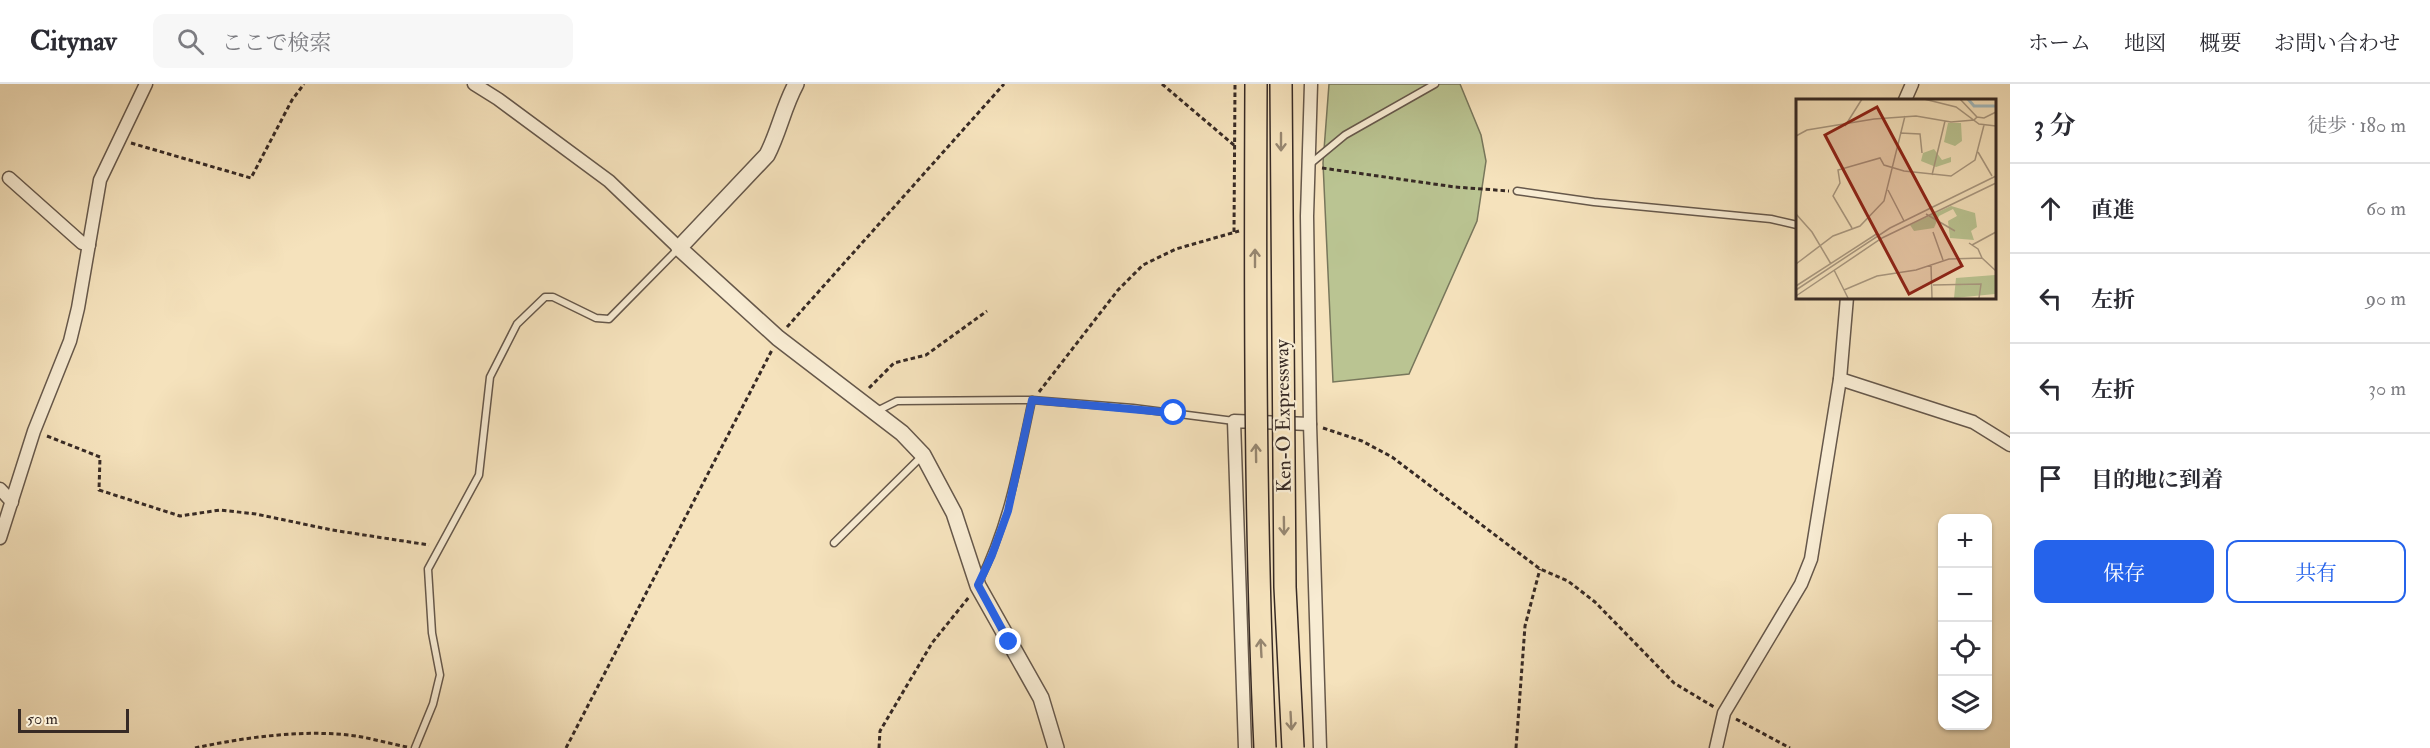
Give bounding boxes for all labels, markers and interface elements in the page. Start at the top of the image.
search box [153,14,573,68]
text: Citynav [30,24,117,59]
icon: search [174,25,207,58]
text: ここで検索 [222,29,332,57]
text: ホーム [2028,30,2091,57]
text: 地図 [2124,30,2166,57]
text: 概要 [2199,30,2241,57]
text: お問い合わせ [2274,30,2400,57]
inset map [1796,99,1995,298]
text: 3 分 [2034,110,2075,142]
text: 徒歩 · 180 m [2307,113,2406,138]
one-way arrow [1275,132,1287,152]
icon: ahead [2034,192,2067,225]
text: 直進 [2091,196,2135,224]
text: 60 m [2366,196,2406,221]
one-way arrow [1249,248,1261,268]
icon: left [2034,282,2067,315]
text: 左折 [2091,286,2135,314]
text: 90 m [2366,286,2406,311]
street label: Ken-O Expressway [1269,338,1298,493]
icon: left [2034,372,2067,405]
text: 左折 [2091,376,2135,404]
text: 30 m [2368,376,2406,401]
route start [1160,399,1186,425]
one-way arrow [1250,443,1261,463]
icon: arrive [2034,462,2067,495]
text: 目的地に到着 [2091,466,2223,494]
map controls [1938,514,1992,730]
button: + [1938,514,1992,568]
one-way arrow [1278,516,1290,536]
button: 保存 [2034,540,2214,603]
button: 共有 [2226,540,2406,603]
button: − [1938,568,1992,622]
button: locate [1938,622,1992,676]
route end [995,628,1021,654]
one-way arrow [1255,638,1266,658]
button: layers [1938,676,1992,730]
scale bar [18,706,129,734]
text: 50 m [27,709,58,729]
one-way arrow [1286,711,1297,731]

